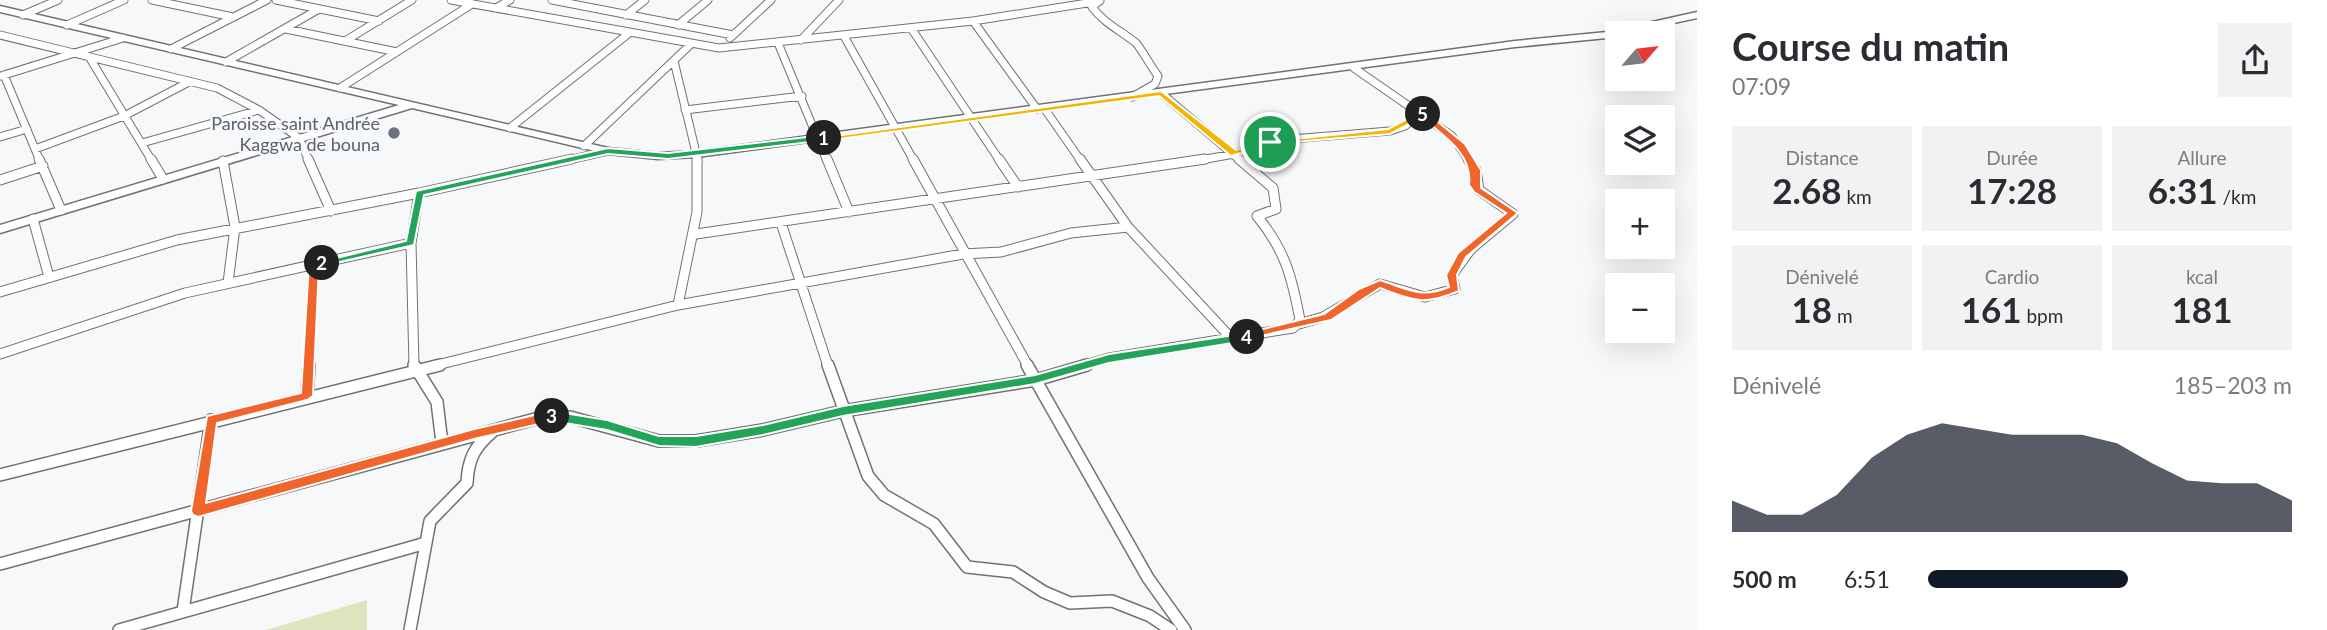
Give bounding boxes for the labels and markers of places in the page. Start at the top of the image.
pin: 5 [1406,96,1440,132]
place label: Paroisse saint Andrée Kaggwa de bouna [211,112,380,155]
pin [1240,112,1300,172]
pin: 1 [806,120,842,156]
marker: Paroisse saint Andrée Kaggwa de bouna [386,125,402,141]
pin: 2 [304,246,340,280]
pin: 4 [1230,320,1264,354]
pin: 3 [534,398,570,434]

